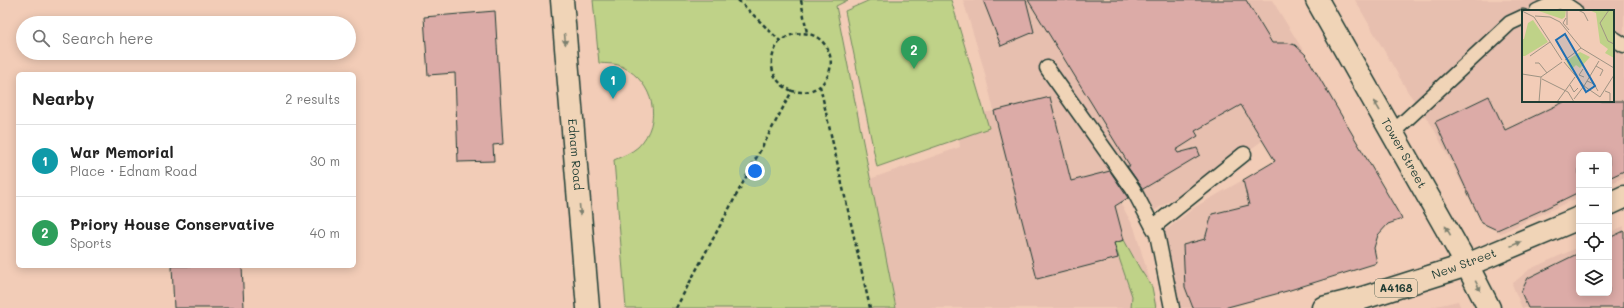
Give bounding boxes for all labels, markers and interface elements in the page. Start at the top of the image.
inset map [1522,10,1614,102]
search box [16,16,356,60]
icon: search [30,27,52,49]
text: Search here [62,28,153,48]
one-way arrow [561,33,568,45]
pin: 2 [901,36,927,69]
pin: 1 [600,66,626,99]
text: Nearby [32,87,94,109]
text: 2 results [285,90,340,107]
one-way arrow [1373,100,1380,112]
street label: Tower Street [1378,114,1431,191]
street label: Ednam Road [565,118,587,191]
text: War Memorial [70,142,173,162]
text: 1 [42,152,48,169]
text: 30 m [310,152,340,169]
map controls [1576,152,1612,296]
button: + [1576,152,1612,188]
your location [745,161,765,181]
text: Place · Ednam Road [70,162,197,179]
button: − [1576,188,1612,224]
one-way arrow [576,204,583,216]
text: Priory House Conservative [70,214,275,234]
text: 2 [41,224,49,241]
text: 40 m [310,224,340,241]
button: locate [1576,224,1612,260]
one-way arrow [1445,225,1452,237]
text: Sports [70,234,112,251]
one-way arrow [1511,241,1522,247]
street label: New Street [1429,244,1498,282]
button: layers [1576,260,1612,296]
road number: A4168 [1375,279,1417,297]
one-way arrow [1475,281,1481,292]

